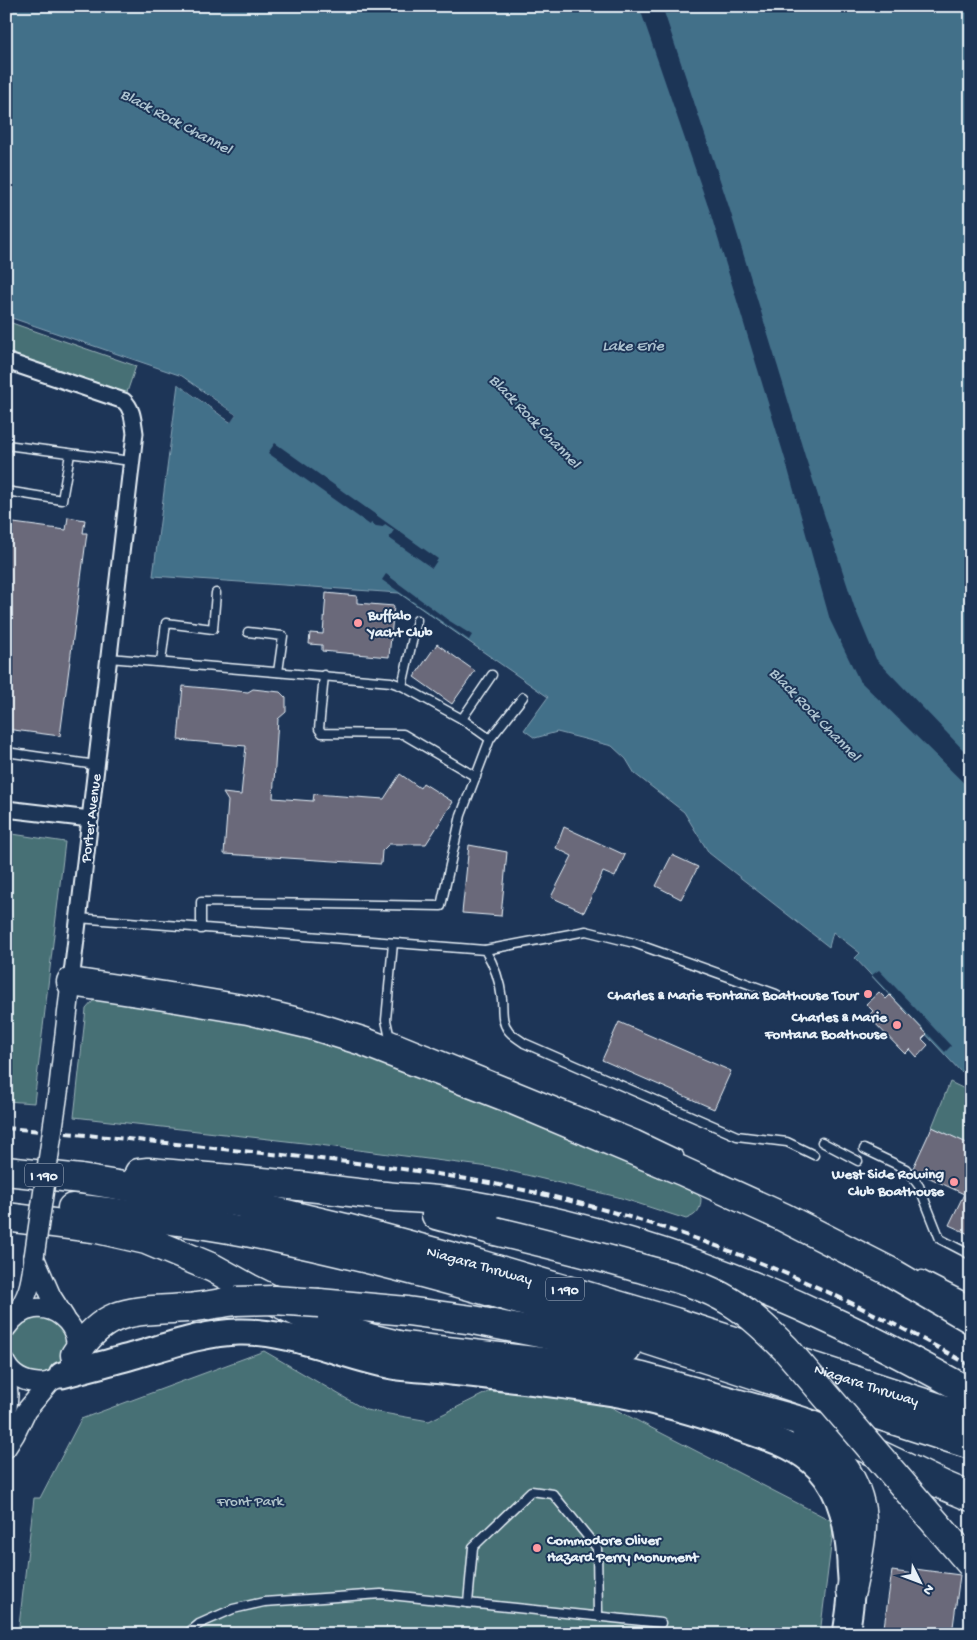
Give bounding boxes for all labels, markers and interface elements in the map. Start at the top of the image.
water label: Black Rock Channel [117,86,235,161]
water label: Lake Erie [602,338,664,357]
water label: Black Rock Channel [484,372,584,474]
place label: Buffalo Yacht Club [366,607,433,642]
marker: Buffalo Yacht Club [352,617,364,629]
water label: Black Rock Channel [764,665,864,767]
street label: Porter Avenue [77,773,106,865]
place label: Charles & Marie Fontana Boathouse Tour [606,987,860,1005]
marker: Charles & Marie Fontana Boathouse Tour [862,988,874,1000]
place label: Charles & Marie Fontana Boathouse [764,1009,888,1044]
marker: Charles & Marie Fontana Boathouse [891,1019,903,1031]
road number: I 190 [25,1164,63,1186]
place label: West Side Rowing Club Boathouse [831,1166,945,1201]
marker: West Side Rowing Club Boathouse [948,1176,960,1188]
street label: Niagara Thruway [424,1243,535,1290]
road number: I 190 [546,1278,584,1300]
street label: Niagara Thruway [812,1361,921,1412]
park label: Front Park [216,1493,284,1511]
place label: Commodore Oliver Hazard Perry Monument [546,1532,700,1567]
marker: Commodore Oliver Hazard Perry Monument [531,1542,543,1554]
north arrow [894,1558,944,1608]
text: N [918,1580,937,1598]

